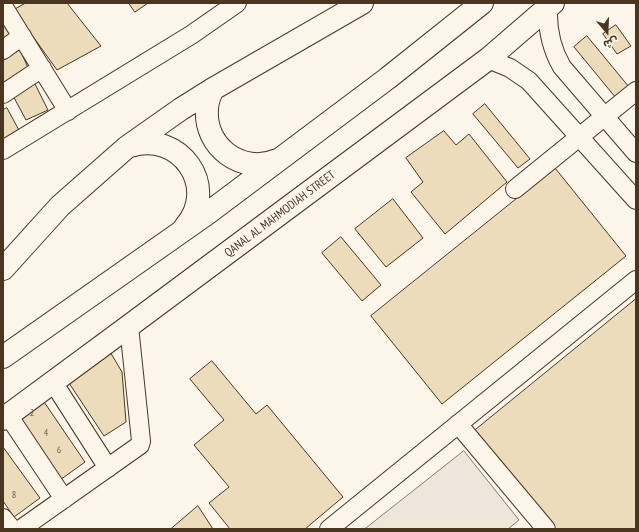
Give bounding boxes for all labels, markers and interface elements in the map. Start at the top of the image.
north arrow [587,12,627,52]
text: ش [602,34,620,52]
street label: QANAL AL MAHMODIAH STREET [222,168,338,260]
house number: 2 [30,407,34,419]
house number: 4 [44,427,48,439]
house number: 6 [57,444,61,456]
house number: 8 [12,489,16,501]

